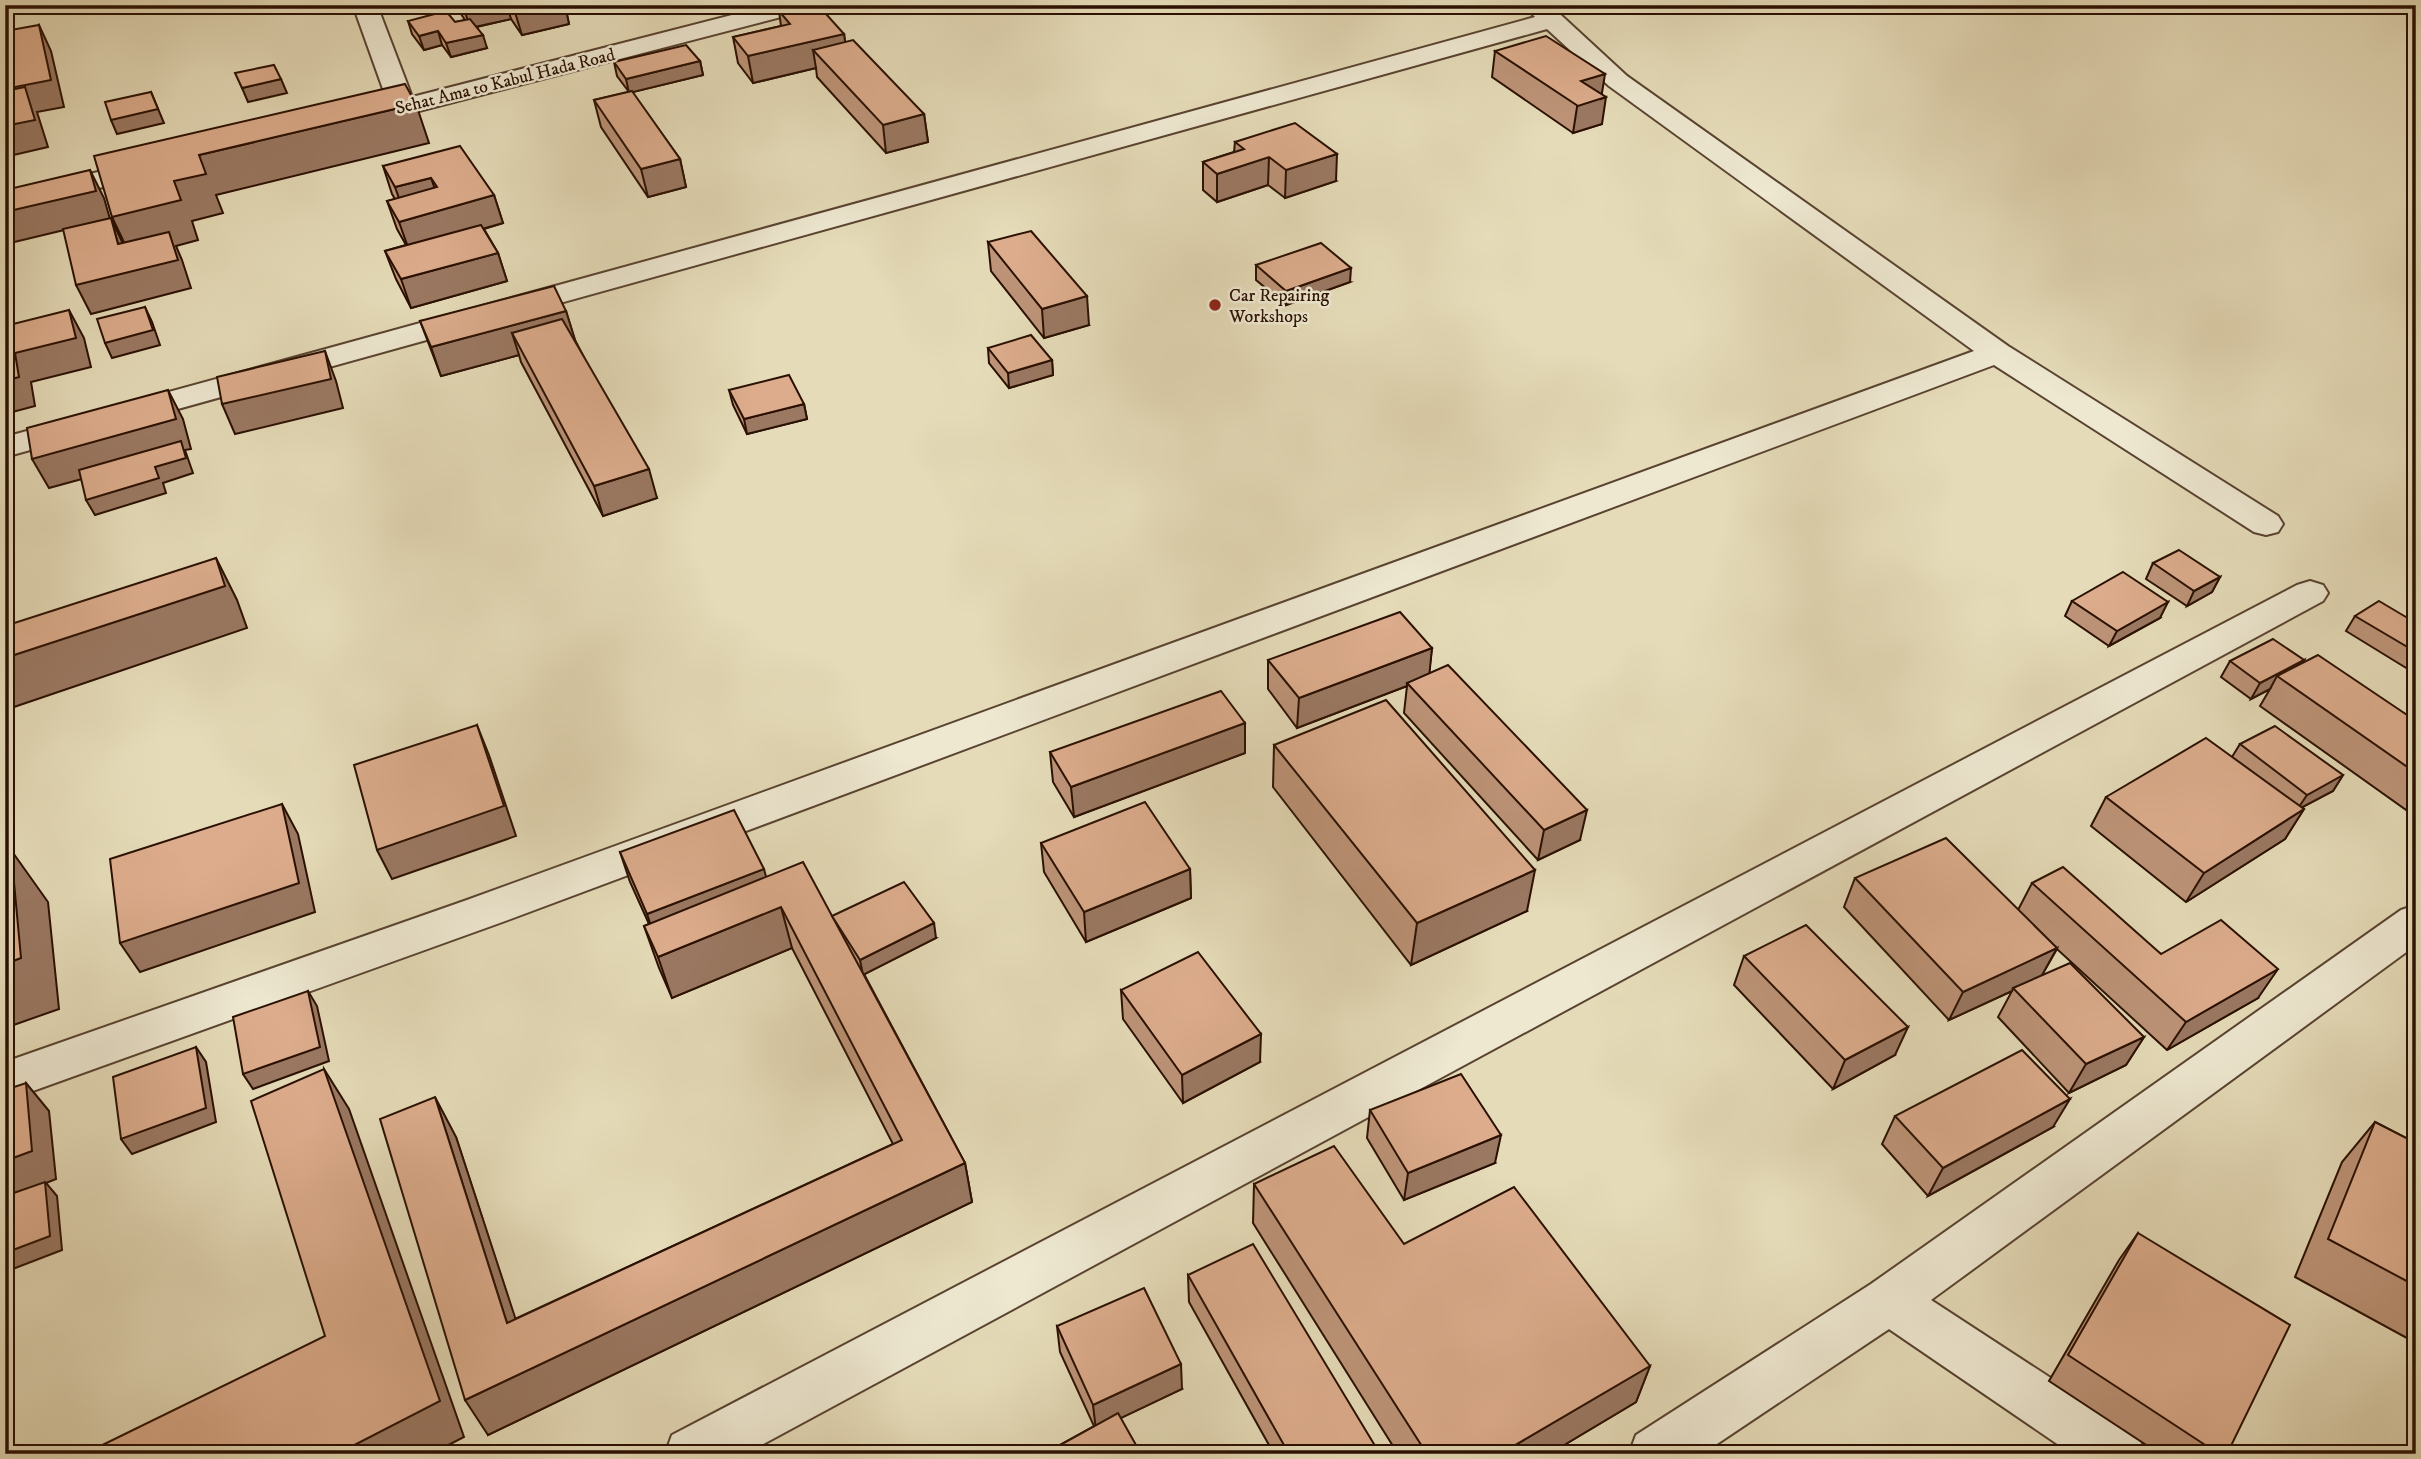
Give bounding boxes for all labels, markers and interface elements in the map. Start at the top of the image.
street label: Sehat Ama to Kabul Hada Road [393,44,617,120]
place label: Car Repairing Workshops [1228,285,1330,328]
marker: Car Repairing Workshops [1207,297,1223,313]

